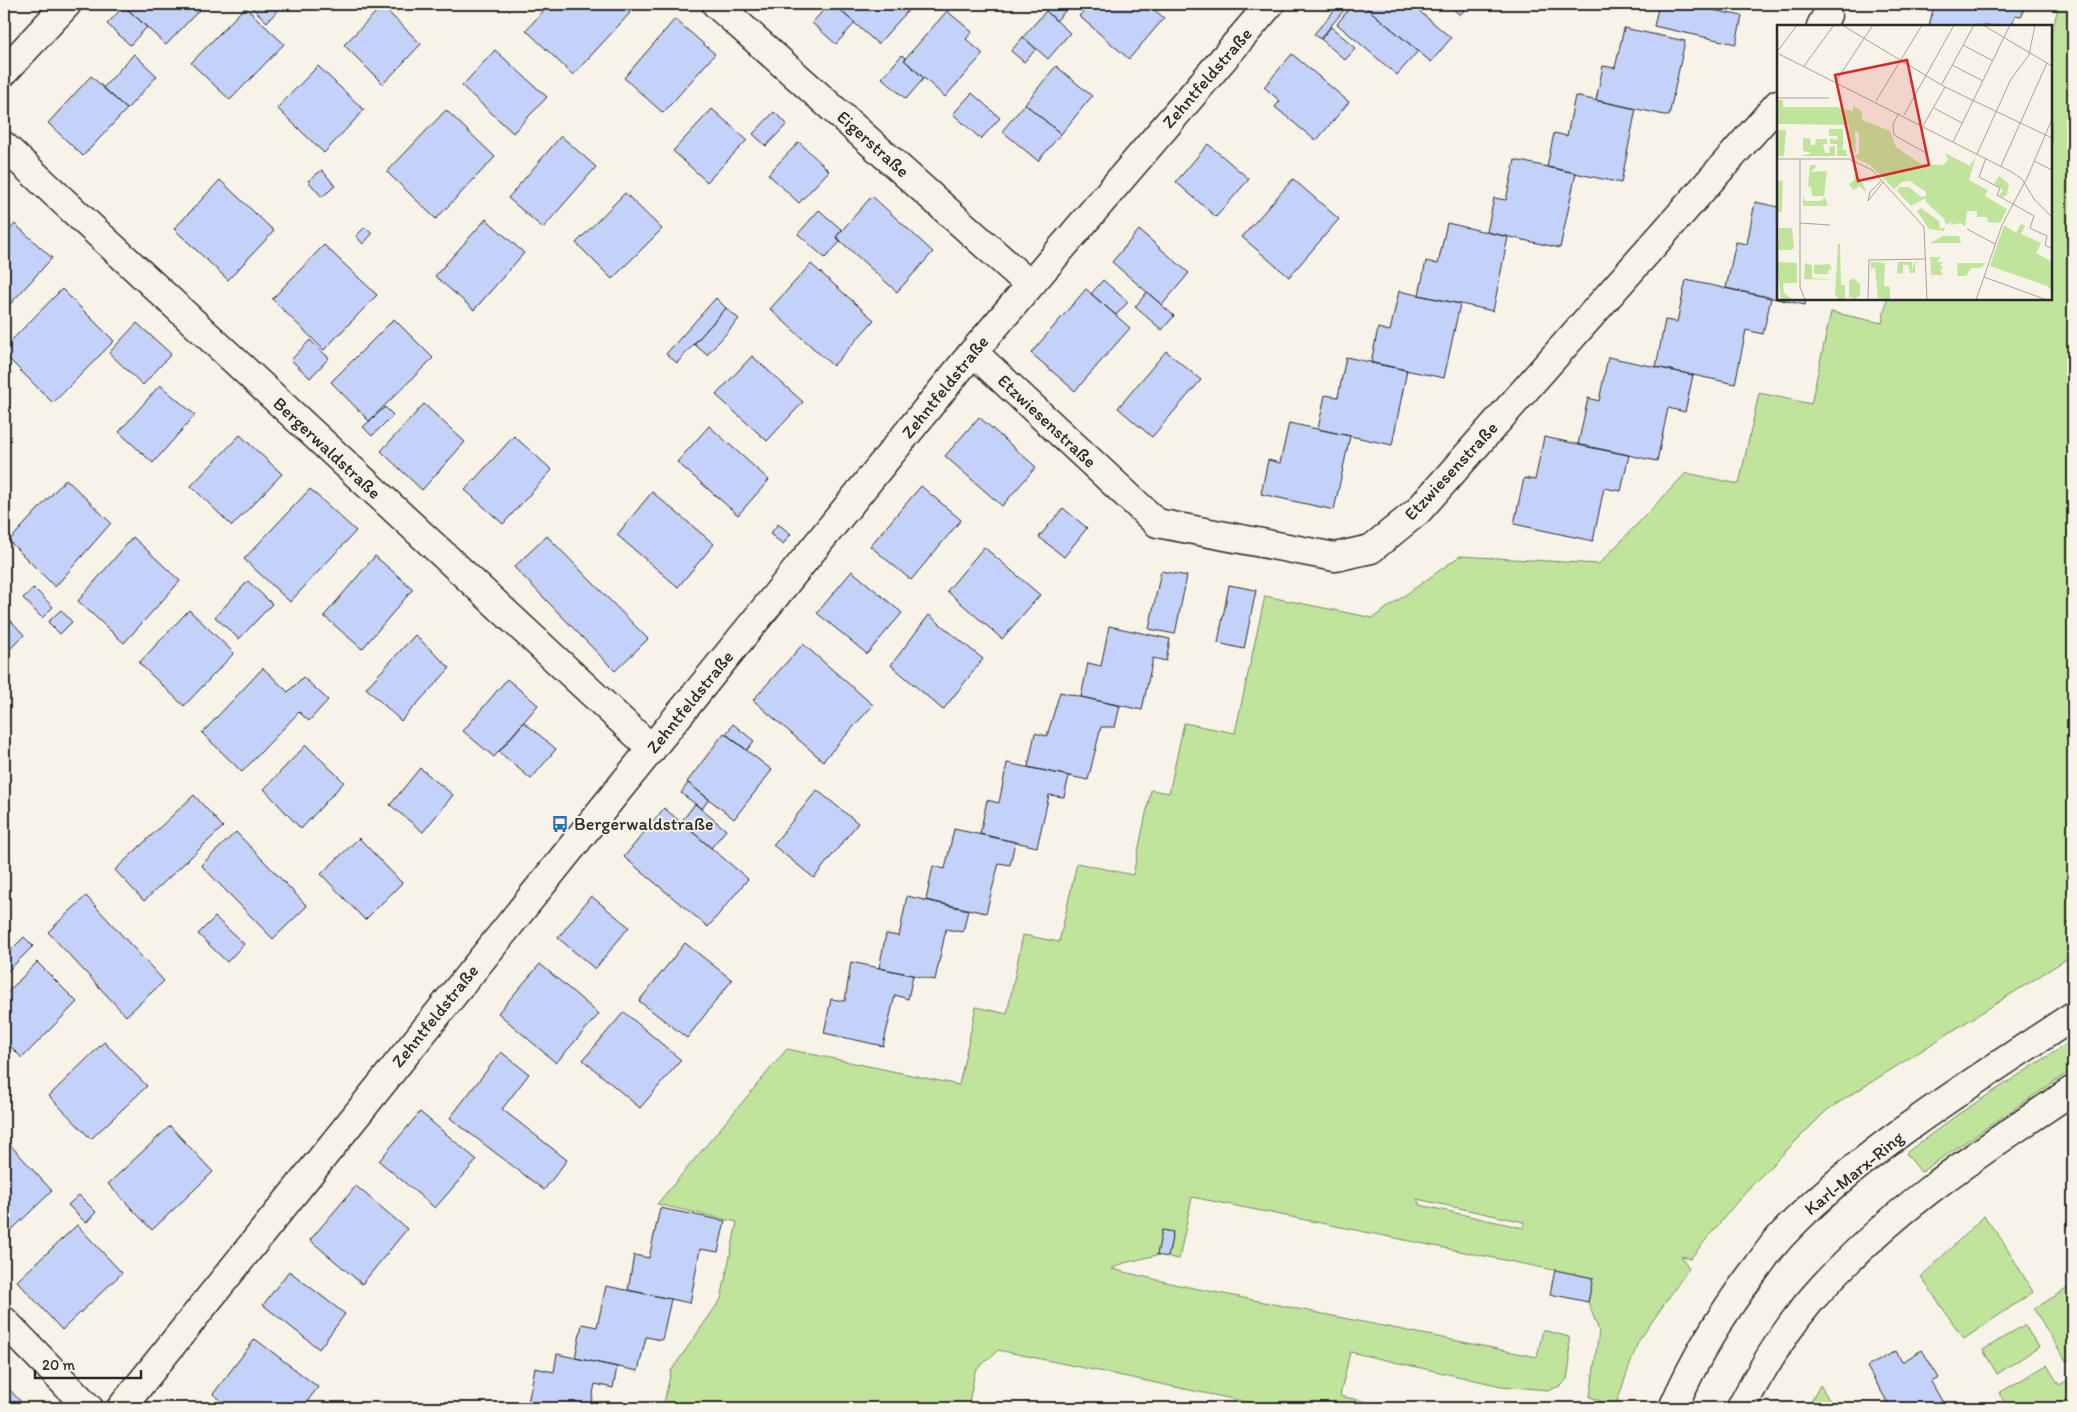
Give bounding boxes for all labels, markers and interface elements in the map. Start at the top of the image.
street label: Zehntfeldstraße [1157,23,1257,133]
inset map [1777,25,2052,300]
street label: Eigerstraße [832,106,914,182]
street label: Zehntfeldstraße [897,331,993,443]
street label: Etzwiesenstraße [993,370,1101,472]
street label: Bergerwaldstraße [268,392,386,504]
street label: Etzwiesenstraße [1400,417,1502,525]
street label: Zehntfeldstraße [642,646,738,758]
place label: Bergerwaldstraße [574,813,714,835]
bus stop icon: Bergerwaldstraße [550,814,570,834]
street label: Zehntfeldstraße [387,960,483,1072]
street label: Karl-Marx-Ring [1800,1126,1909,1220]
scale bar [35,1347,141,1379]
text: 20 m [42,1356,76,1374]

